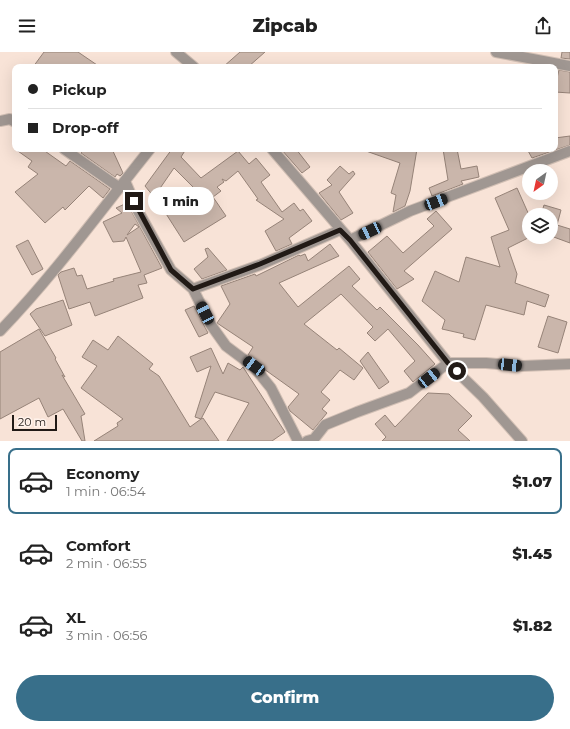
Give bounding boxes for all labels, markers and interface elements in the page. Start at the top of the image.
icon: menu [16,15,38,37]
text: Zipcab [252,15,318,37]
icon: share [532,15,554,37]
text: Pickup [52,80,107,99]
text: Drop-off [52,118,119,137]
north arrow [522,164,558,200]
map controls [522,164,558,244]
callout: 1 min [148,187,214,215]
route end [125,192,143,210]
car [423,192,449,212]
text: 1 min [163,193,199,209]
button: layers [522,208,558,244]
car [357,220,383,242]
car [194,300,216,326]
car [241,354,267,378]
car [497,358,523,372]
route start [448,362,466,380]
car [416,366,442,390]
scale bar [12,413,57,432]
text: 20 m [18,415,46,429]
icon: car [18,463,54,499]
text: Economy [66,464,139,483]
text: $1.07 [513,472,552,491]
text: 1 min · 06:54 [66,483,146,499]
icon: car [18,535,54,571]
text: Comfort [66,536,131,555]
text: $1.45 [512,544,552,563]
text: 2 min · 06:55 [66,555,147,571]
icon: car [18,607,54,643]
text: XL [66,608,85,627]
text: $1.82 [513,616,552,635]
text: 3 min · 06:56 [66,627,147,643]
button: Confirm [16,675,554,721]

